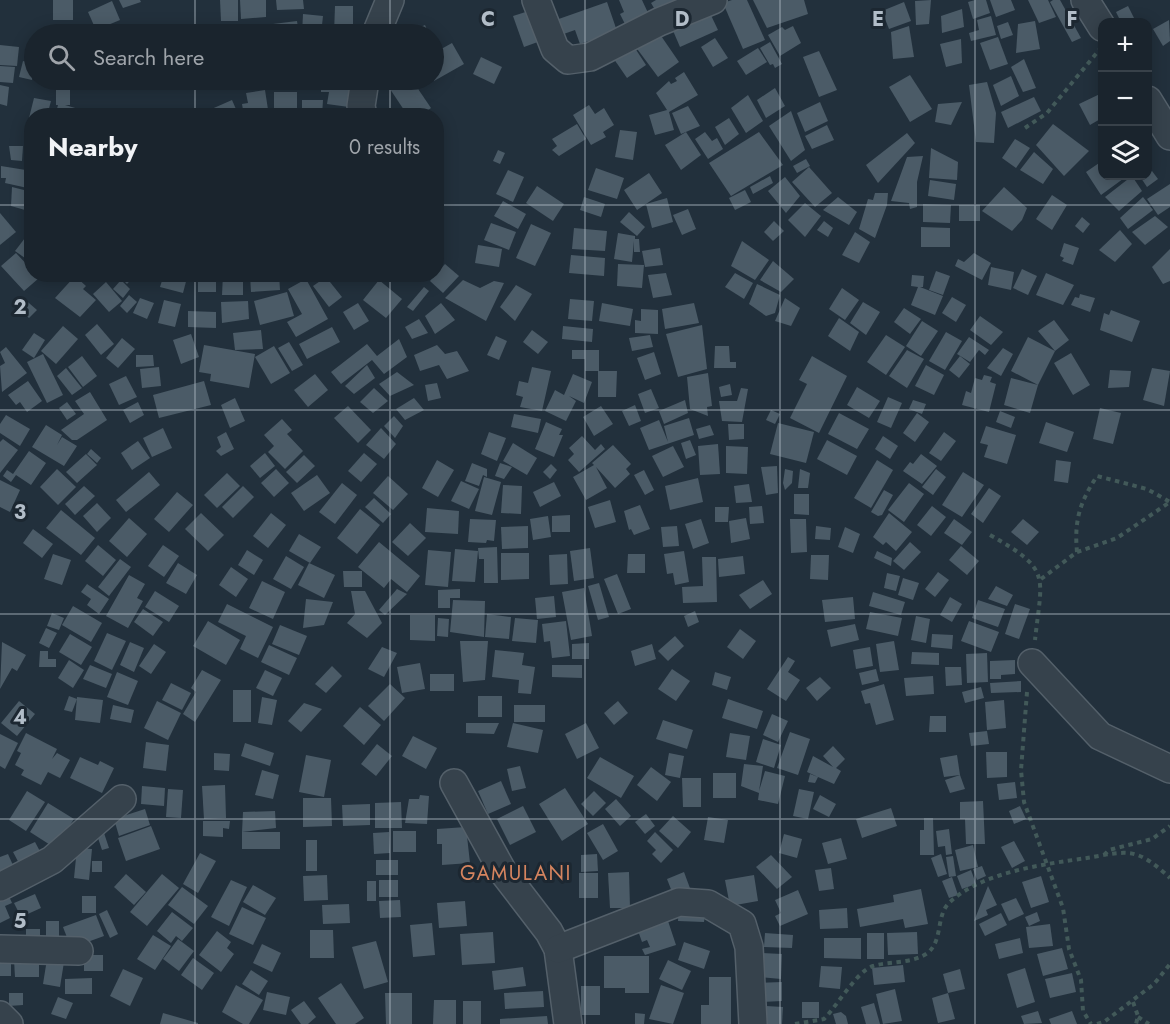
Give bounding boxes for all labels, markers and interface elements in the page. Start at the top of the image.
text: C [481,5,495,34]
text: D [675,5,689,34]
text: E [872,5,884,34]
text: F [1066,5,1078,34]
map controls [1098,18,1152,180]
button: + [1098,18,1152,72]
search box [24,24,444,90]
icon: search [45,41,78,74]
text: Search here [93,41,204,73]
button: − [1098,72,1152,126]
button: layers [1098,126,1152,180]
text: Nearby [48,128,137,166]
text: 0 results [349,133,420,162]
text: 2 [13,293,27,322]
text: 3 [14,498,26,527]
text: 4 [13,703,27,732]
district label: GAMULANI [460,859,572,888]
text: 5 [14,907,27,936]

